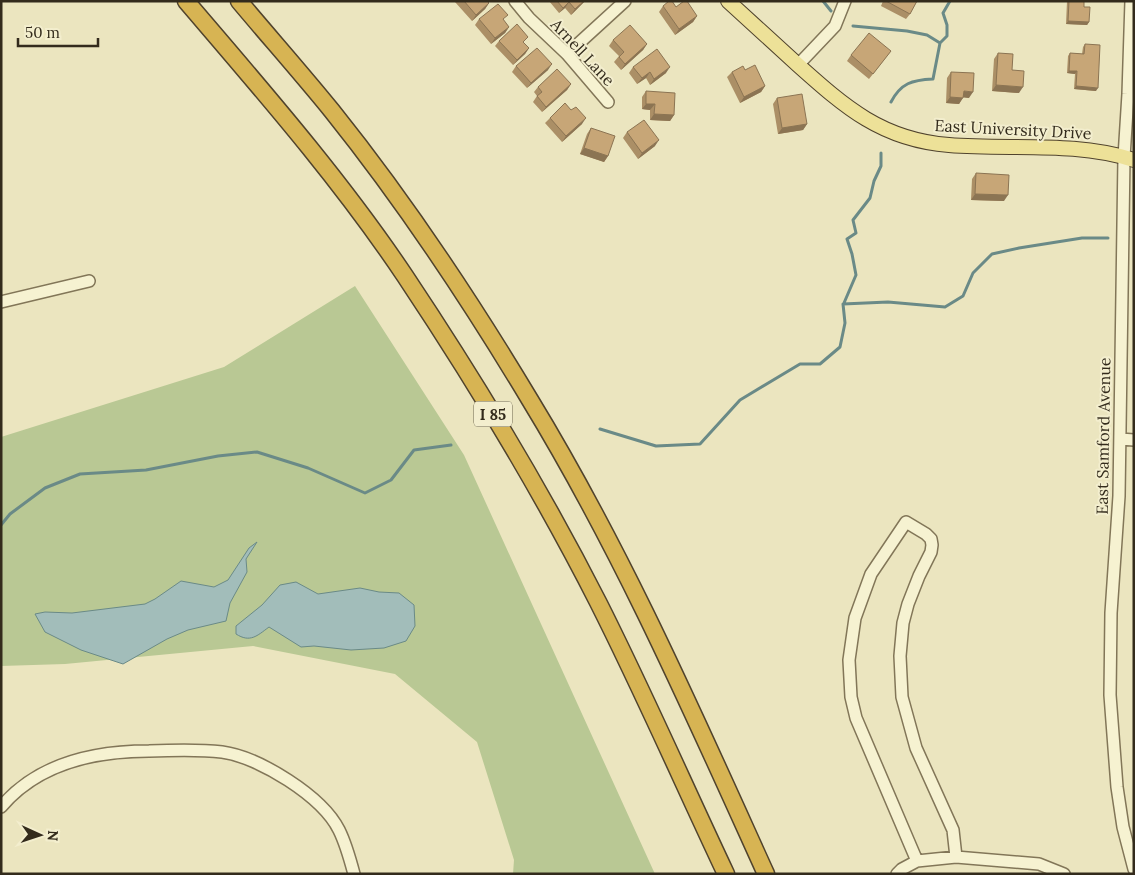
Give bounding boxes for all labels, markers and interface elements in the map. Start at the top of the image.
street label: Arnell Lane [546,14,619,90]
scale bar [18,15,98,47]
text: 50 m [25,23,60,42]
street label: East University Drive [934,115,1092,143]
street label: East Samford Avenue [1092,357,1114,515]
road number: I 85 [474,402,512,426]
north arrow [15,810,65,860]
text: N [44,830,62,842]

